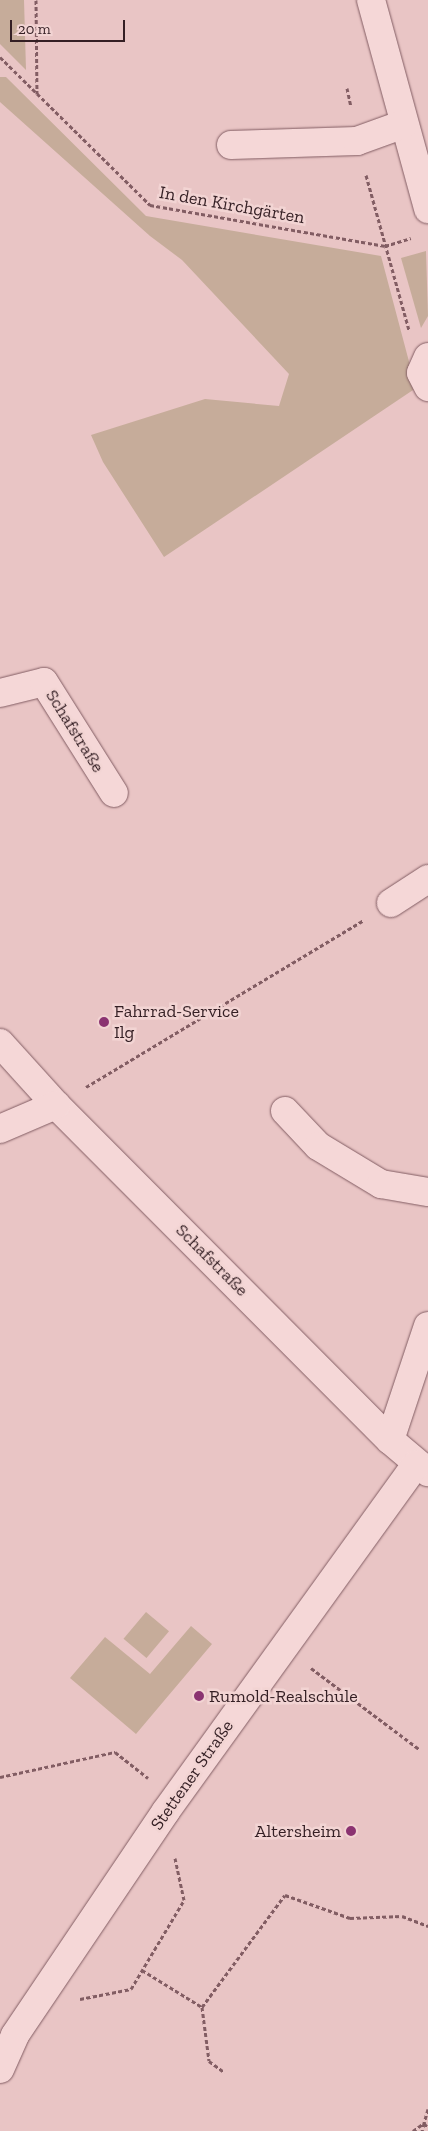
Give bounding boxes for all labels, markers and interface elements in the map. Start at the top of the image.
scale bar [12,10,128,42]
text: 20 m [18,20,51,38]
street label: In den Kirchgärten [158,182,306,228]
street label: Schafstraße [41,686,109,776]
place label: Fahrrad-Service Ilg [114,1001,239,1044]
marker: Fahrrad-Service Ilg [98,1016,110,1028]
street label: Schafstraße [171,1219,253,1301]
place label: Rumold-Realschule [209,1685,358,1707]
marker: Rumold-Realschule [193,1690,205,1702]
street label: Stettener Straße [146,1716,238,1834]
place label: Altersheim [255,1820,341,1842]
marker: Altersheim [345,1825,357,1837]

